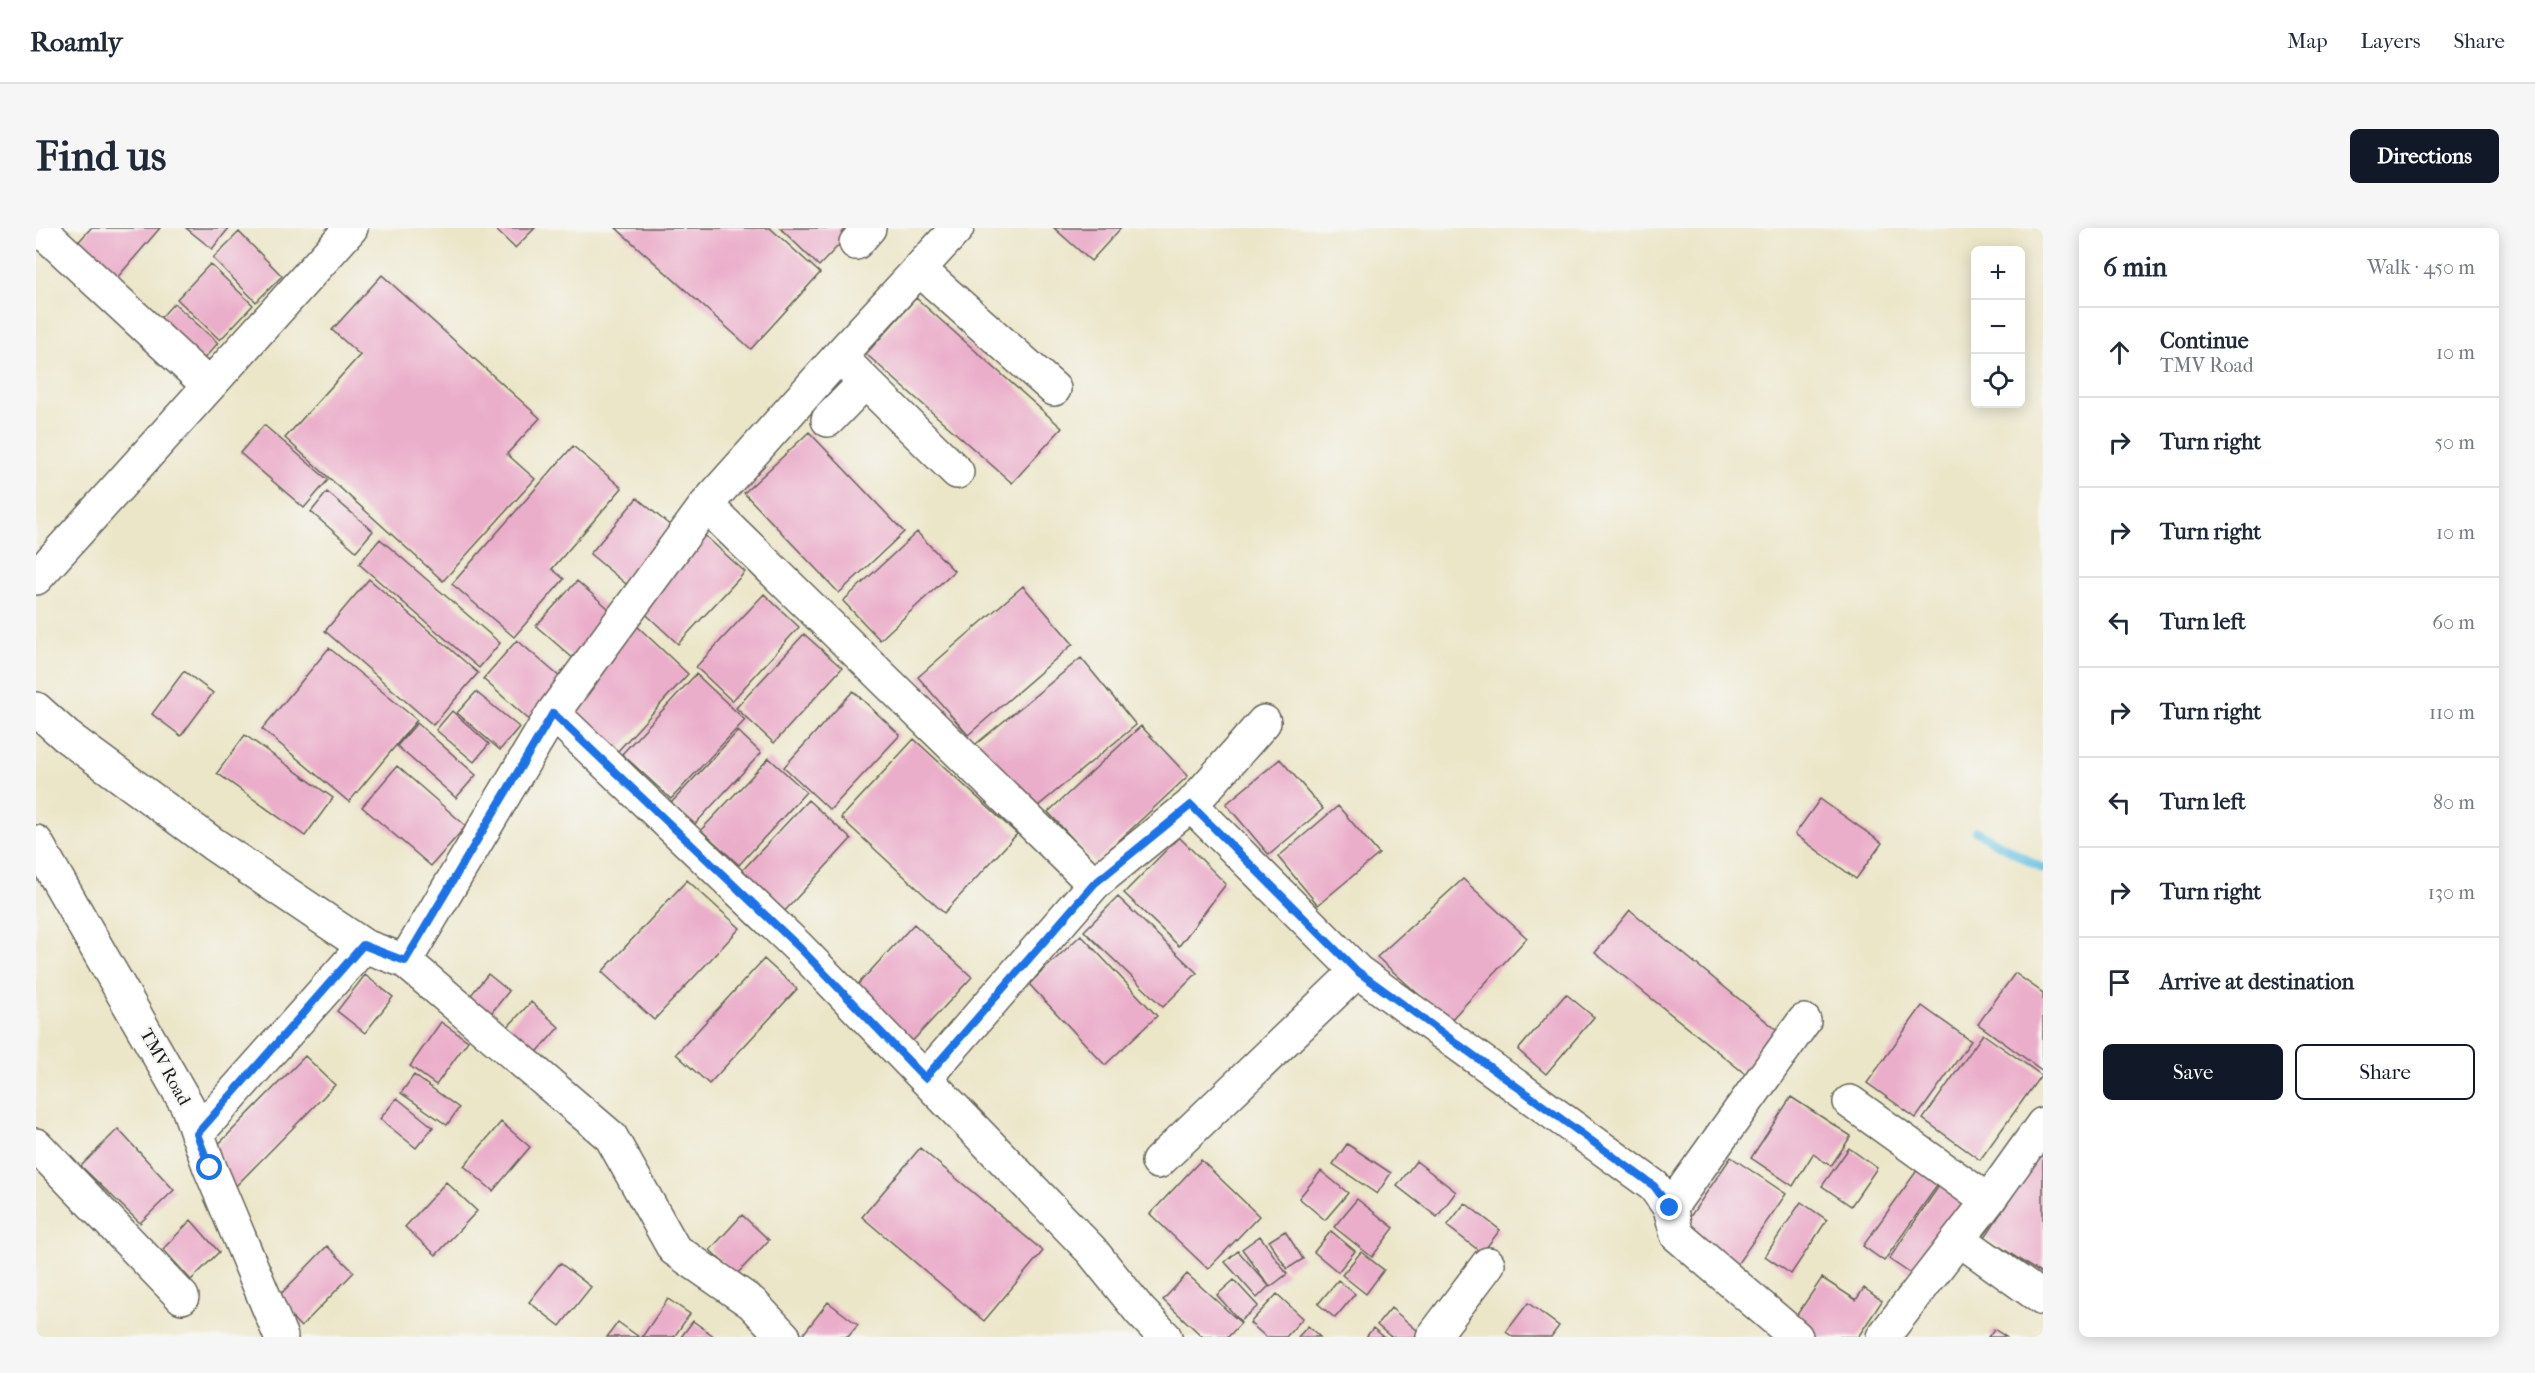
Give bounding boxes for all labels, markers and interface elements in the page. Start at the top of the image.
text: Roamly [30,25,122,58]
text: Map [2287,29,2328,53]
text: Layers [2361,29,2420,53]
text: Share [2453,29,2505,53]
button: Directions [2350,129,2499,183]
text: Find us [36,132,166,181]
map controls [1971,246,2025,408]
button: + [1971,246,2025,300]
text: 6 min [2103,252,2167,283]
text: Walk · 450 m [2367,256,2475,279]
button: − [1971,300,2025,354]
text: Continue [2160,328,2249,354]
icon: ahead [2103,336,2136,369]
text: 10 m [2436,341,2475,364]
button: locate [1971,354,2025,408]
text: TMV Road [2160,354,2254,377]
icon: right [2103,426,2136,459]
text: Turn right [2160,429,2261,455]
text: 50 m [2434,431,2475,454]
icon: right [2103,516,2136,549]
text: Turn right [2160,519,2261,545]
text: 10 m [2436,521,2475,544]
icon: left [2103,606,2136,639]
text: Turn left [2160,609,2246,635]
text: 60 m [2432,611,2475,634]
icon: right [2103,696,2136,729]
text: Turn right [2160,699,2261,725]
text: 110 m [2429,701,2475,724]
icon: left [2103,786,2136,819]
text: Turn left [2160,789,2246,815]
text: 80 m [2433,791,2475,814]
icon: right [2103,876,2136,909]
text: Turn right [2160,879,2261,905]
text: 130 m [2428,881,2475,904]
icon: arrive [2103,966,2136,999]
text: Arrive at destination [2160,969,2354,995]
street label: TMV Road [135,1025,195,1109]
button: Save [2103,1044,2283,1100]
button: Share [2295,1044,2475,1100]
route start [196,1154,222,1180]
route end [1656,1194,1682,1220]

